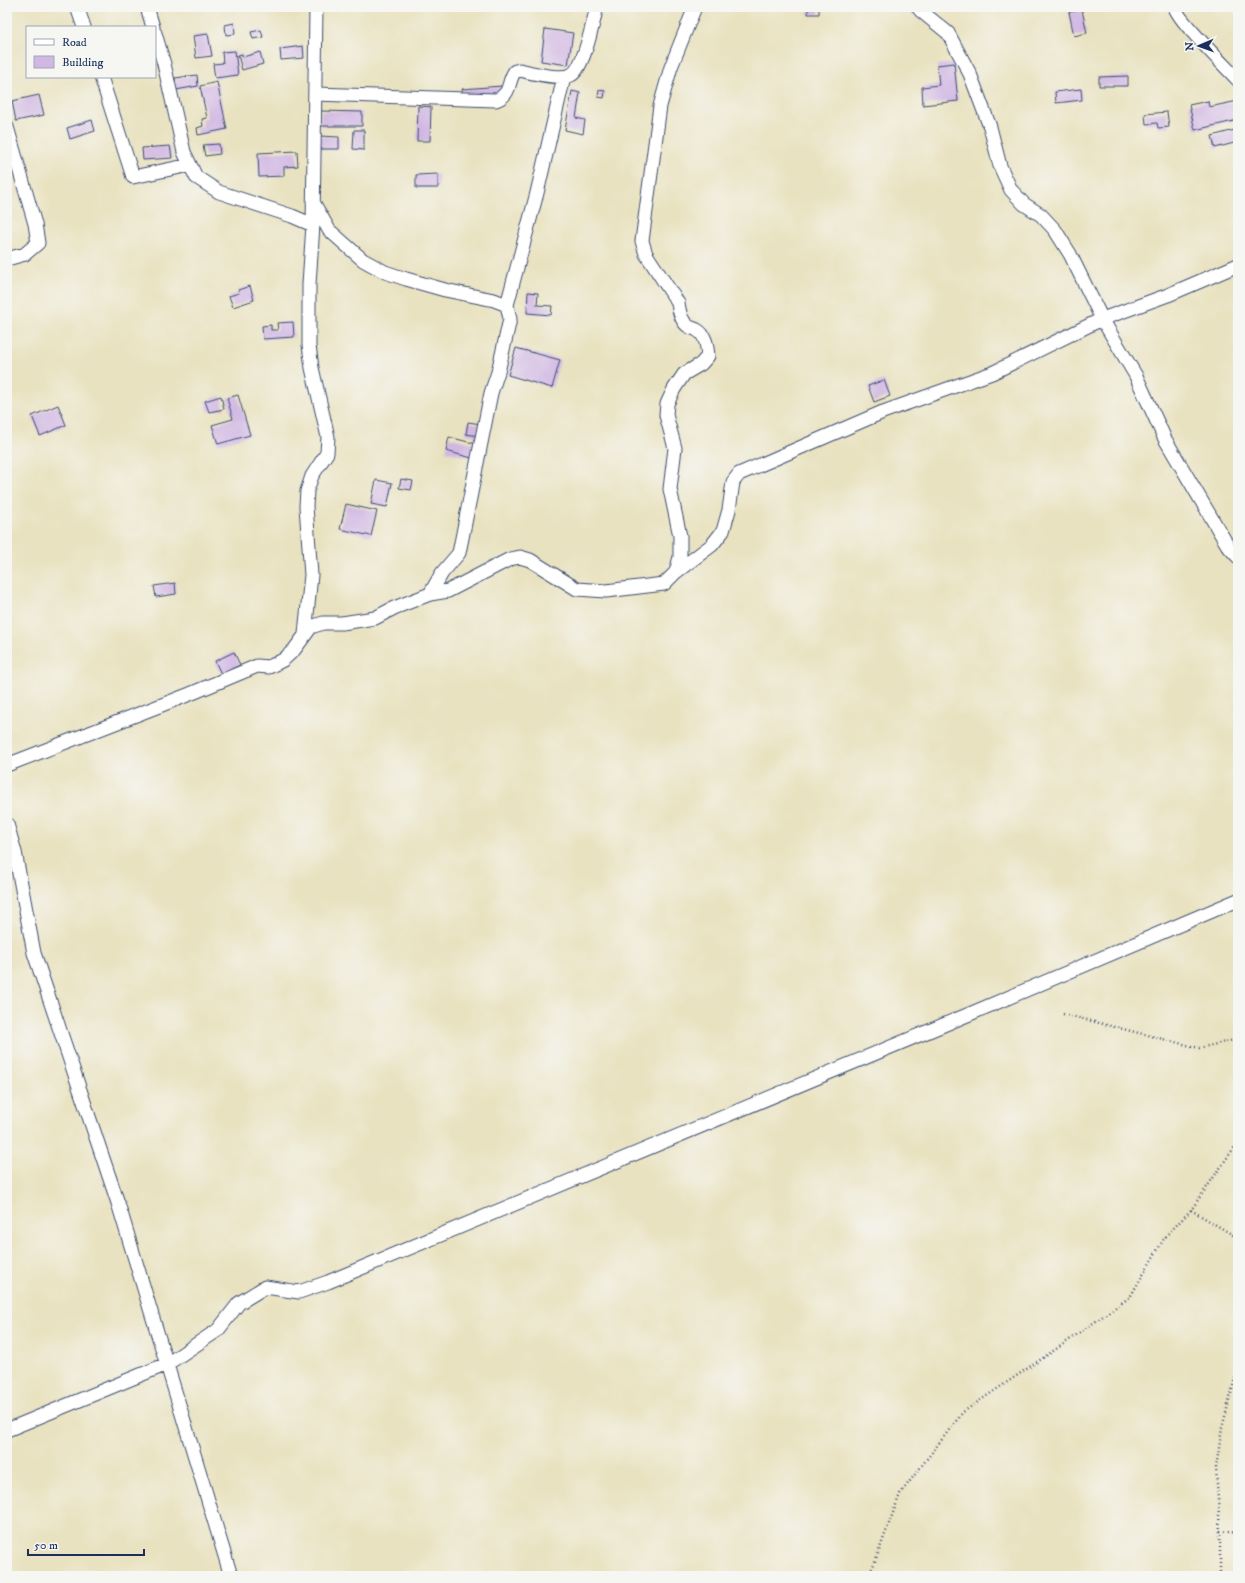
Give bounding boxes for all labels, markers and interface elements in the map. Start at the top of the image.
legend [26,26,156,78]
north arrow [1179,26,1219,66]
text: Road [62,35,87,50]
text: N [1183,42,1197,51]
text: Building [62,55,103,70]
scale bar [28,1531,144,1557]
text: 50 m [34,1538,58,1553]

